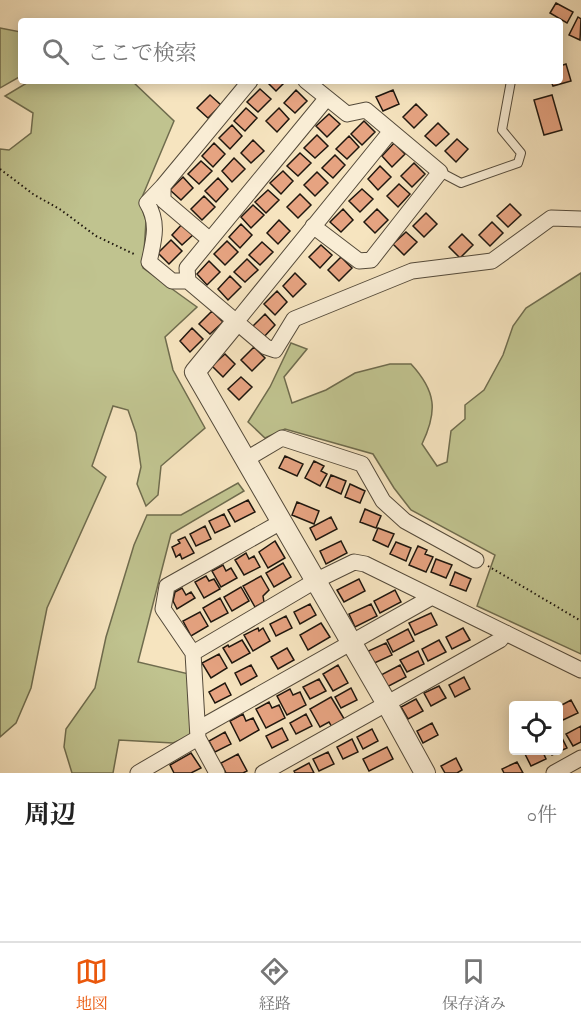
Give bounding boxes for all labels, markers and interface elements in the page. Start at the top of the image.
search box [18,18,563,84]
icon: search [39,35,72,68]
text: ここで検索 [87,39,197,67]
map controls [509,701,563,755]
button: locate [509,701,563,755]
text: 周辺 [24,799,76,831]
text: 0件 [527,802,557,827]
tab: 地図 [75,955,108,1014]
tab: 経路 [258,955,291,1014]
tab: 保存済み [442,955,506,1014]

